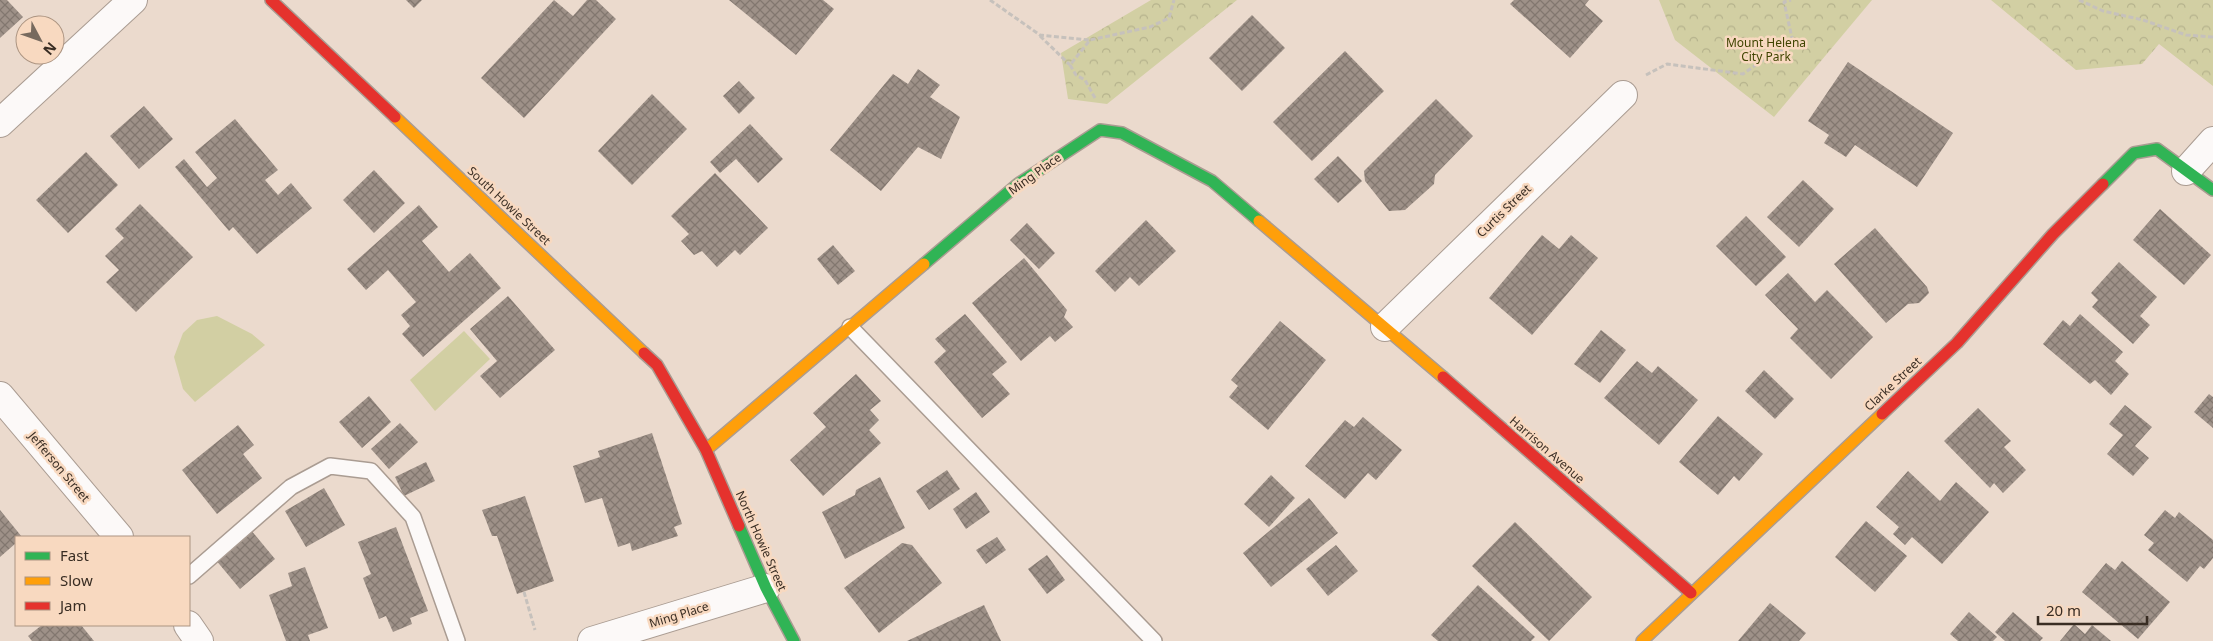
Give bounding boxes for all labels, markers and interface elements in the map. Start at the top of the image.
north arrow [15,15,65,65]
park label: Mount Helena City Park [1726,34,1806,65]
text: N [39,38,61,59]
street label: Ming Place [1005,149,1065,199]
street label: South Howie Street [464,163,555,249]
street label: Curtis Street [1473,180,1535,241]
street label: Clarke Street [1860,352,1925,414]
street label: Harrison Avenue [1506,412,1589,487]
street label: Jefferson Street [24,427,94,506]
street label: North Howie Street [732,488,791,594]
legend [15,536,190,626]
text: Fast [60,545,89,565]
text: Slow [60,570,93,590]
scale bar [2038,594,2147,626]
text: Jam [58,595,87,615]
street label: Ming Place [647,597,711,632]
text: 20 m [2046,600,2081,620]

